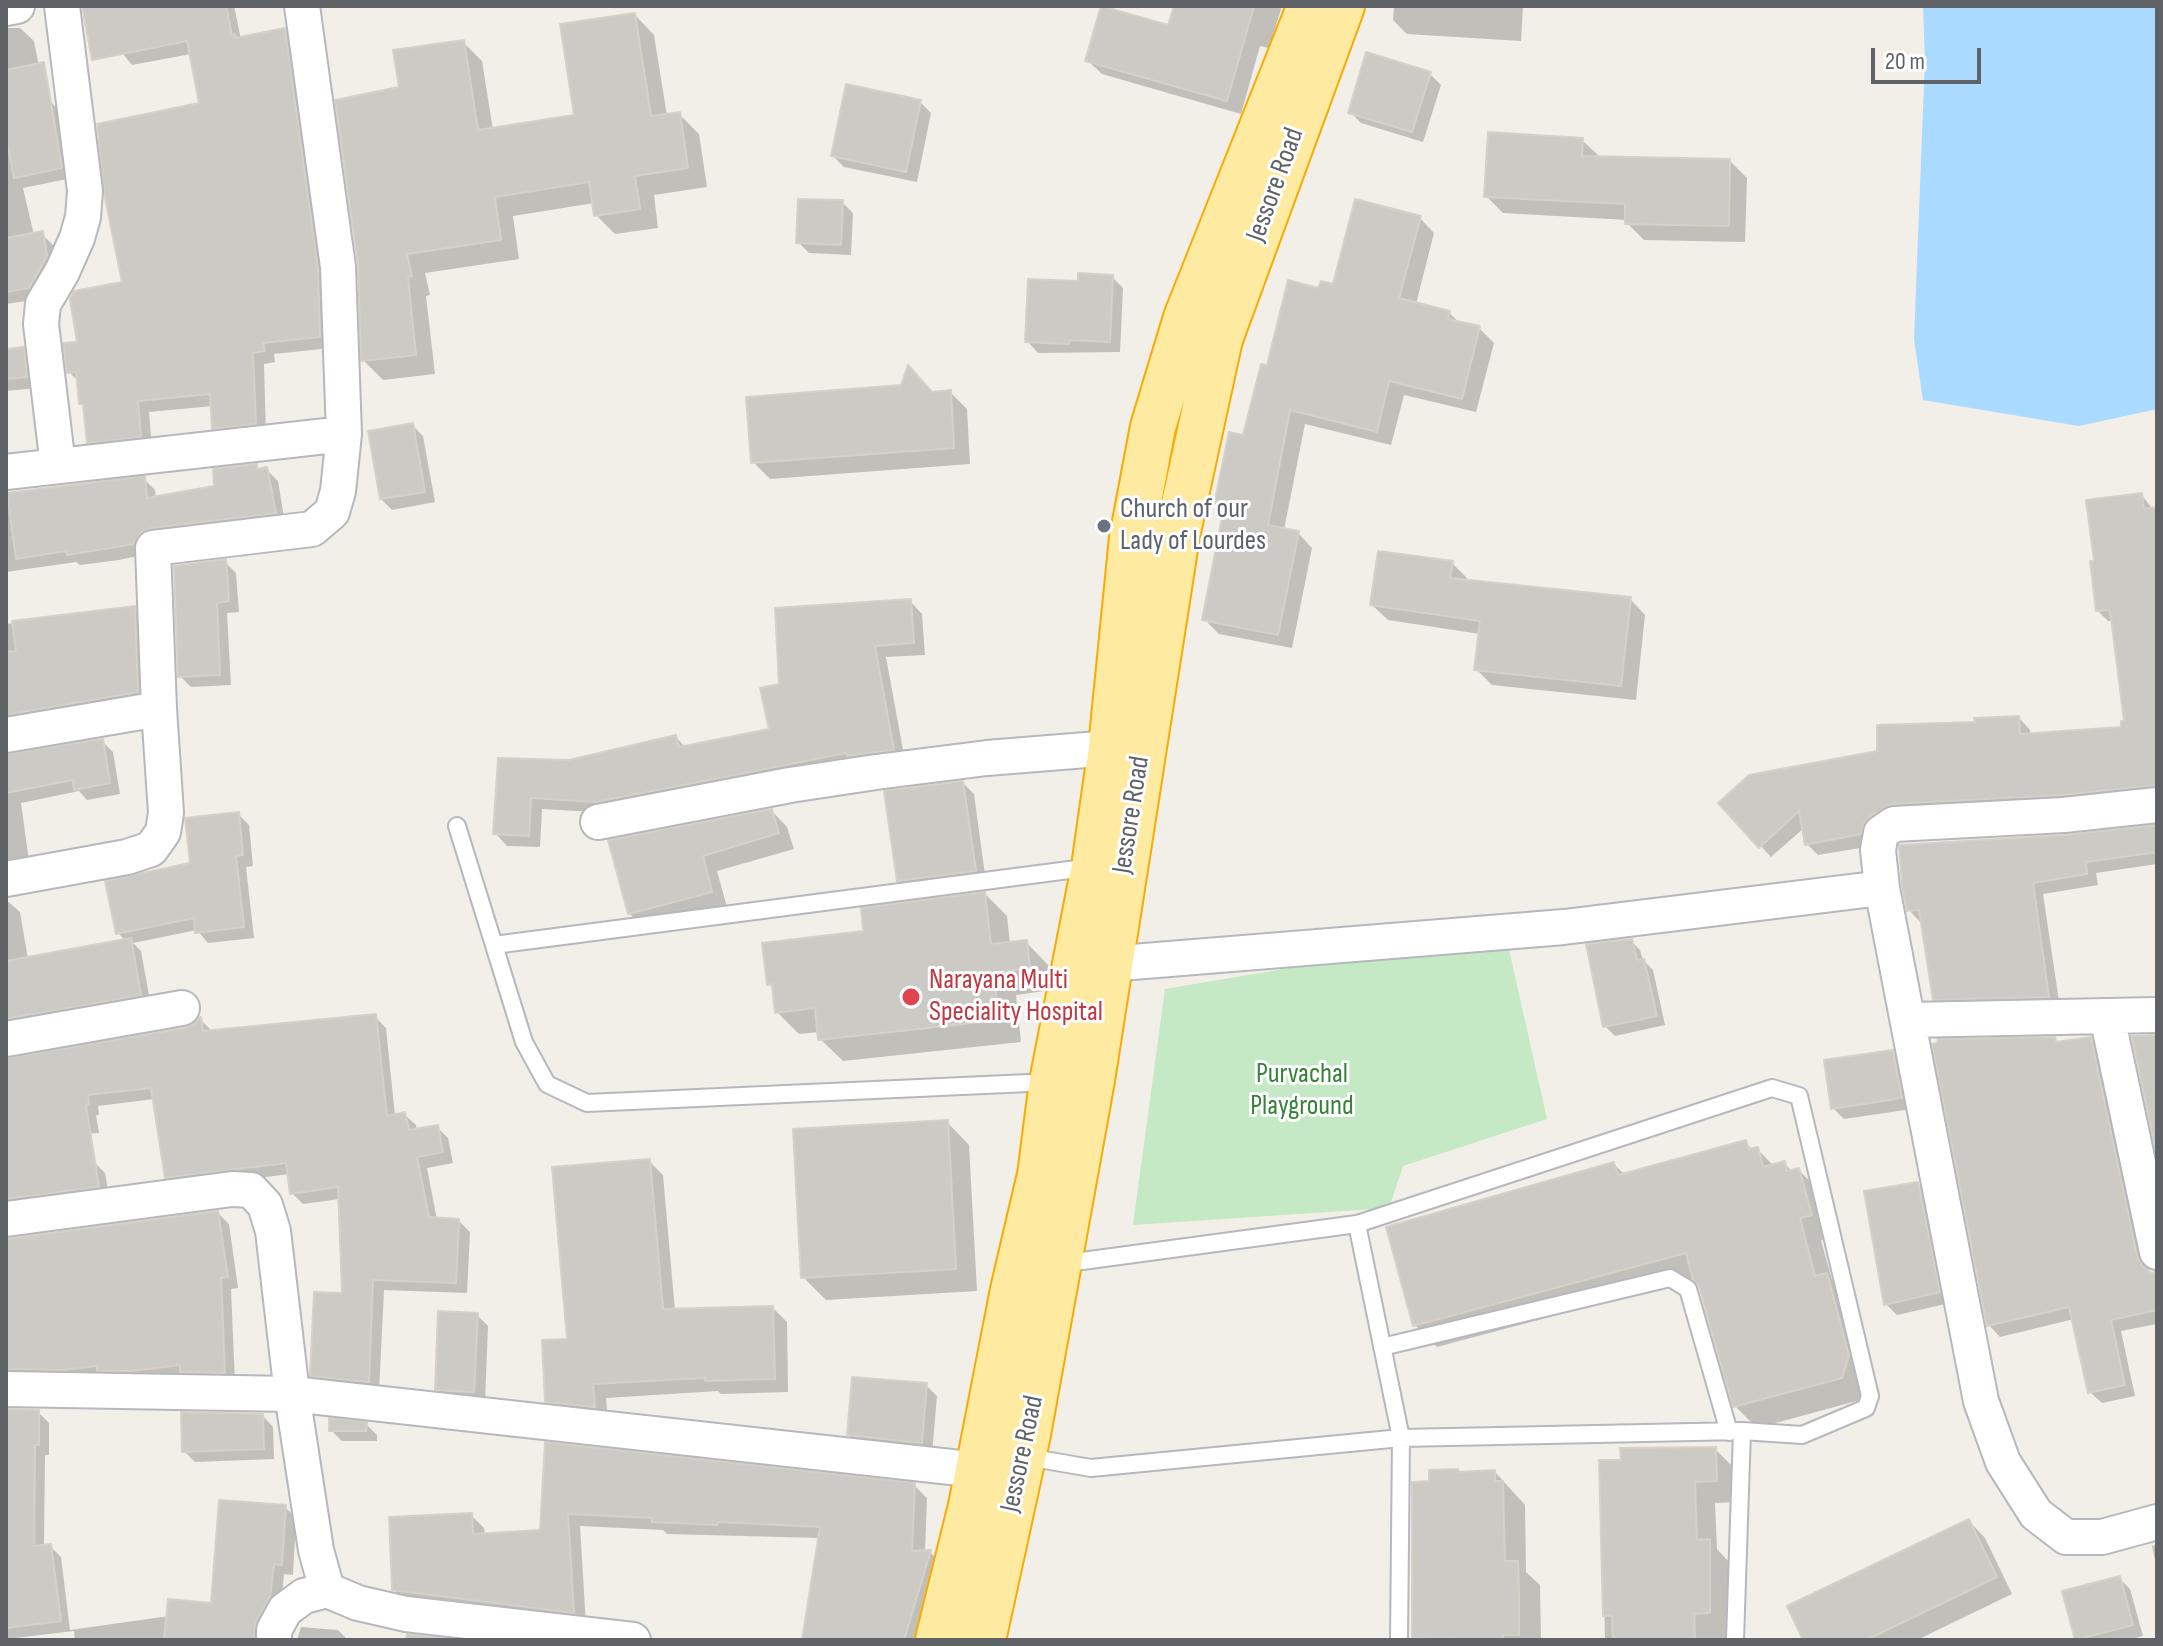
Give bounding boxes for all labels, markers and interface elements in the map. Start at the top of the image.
scale bar [1875,32,1985,82]
text: 20 m [1885,47,1925,76]
street label: Jessore Road [1240,124,1312,246]
place label: Church of our Lady of Lourdes [1120,493,1266,559]
marker: Church of our Lady of Lourdes [1095,517,1113,535]
street label: Jessore Road [1106,754,1158,876]
place label: Narayana Multi Speciality Hospital [929,964,1103,1030]
marker: Narayana Multi Speciality Hospital [900,986,922,1008]
park label: Purvachal Playground [1250,1058,1354,1124]
street label: Jessore Road [994,1393,1052,1515]

